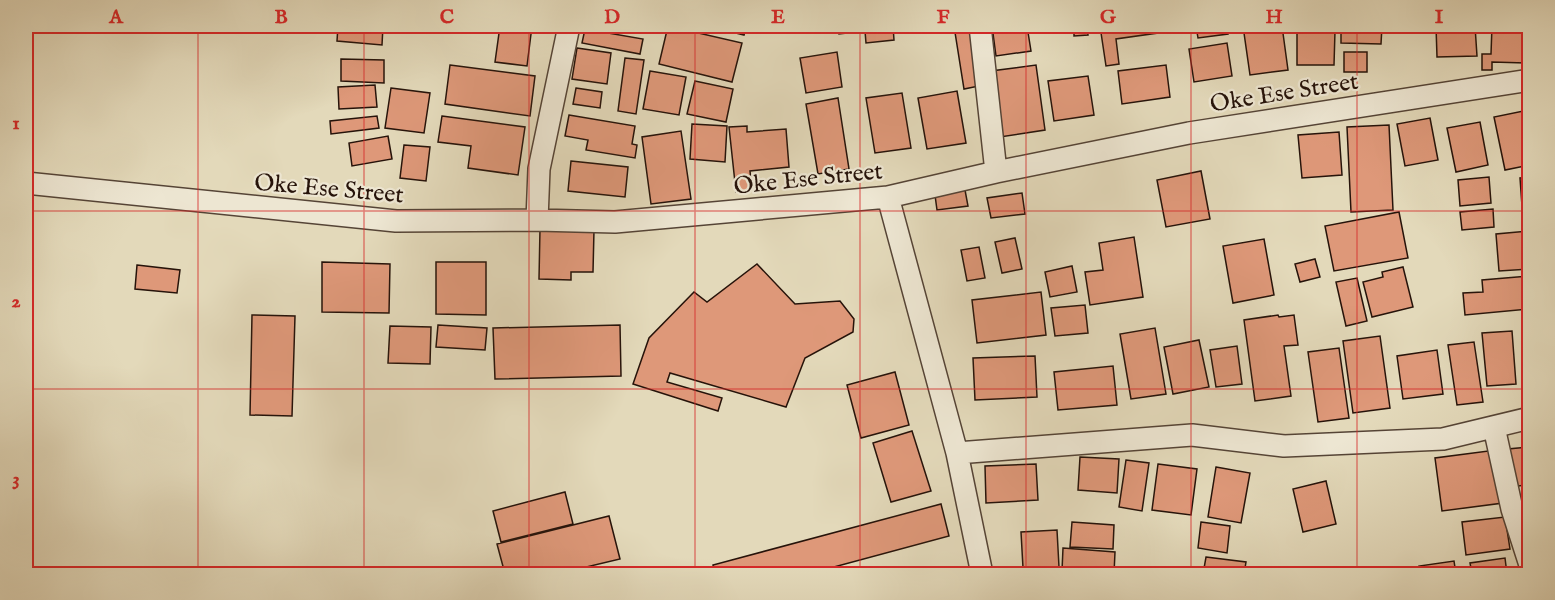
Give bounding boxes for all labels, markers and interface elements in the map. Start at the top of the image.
text: A [108,5,124,30]
text: B [274,5,288,30]
text: C [440,5,454,30]
text: D [604,5,620,30]
text: E [771,5,785,30]
text: F [937,5,950,30]
text: G [1100,5,1117,30]
text: H [1265,5,1283,30]
text: I [1435,5,1444,30]
street label: Oke Ese Street [1208,66,1361,120]
text: 1 [12,111,20,136]
street label: Oke Ese Street [732,156,884,203]
street label: Oke Ese Street [253,168,405,211]
text: 2 [11,289,21,314]
text: 3 [12,467,20,492]

